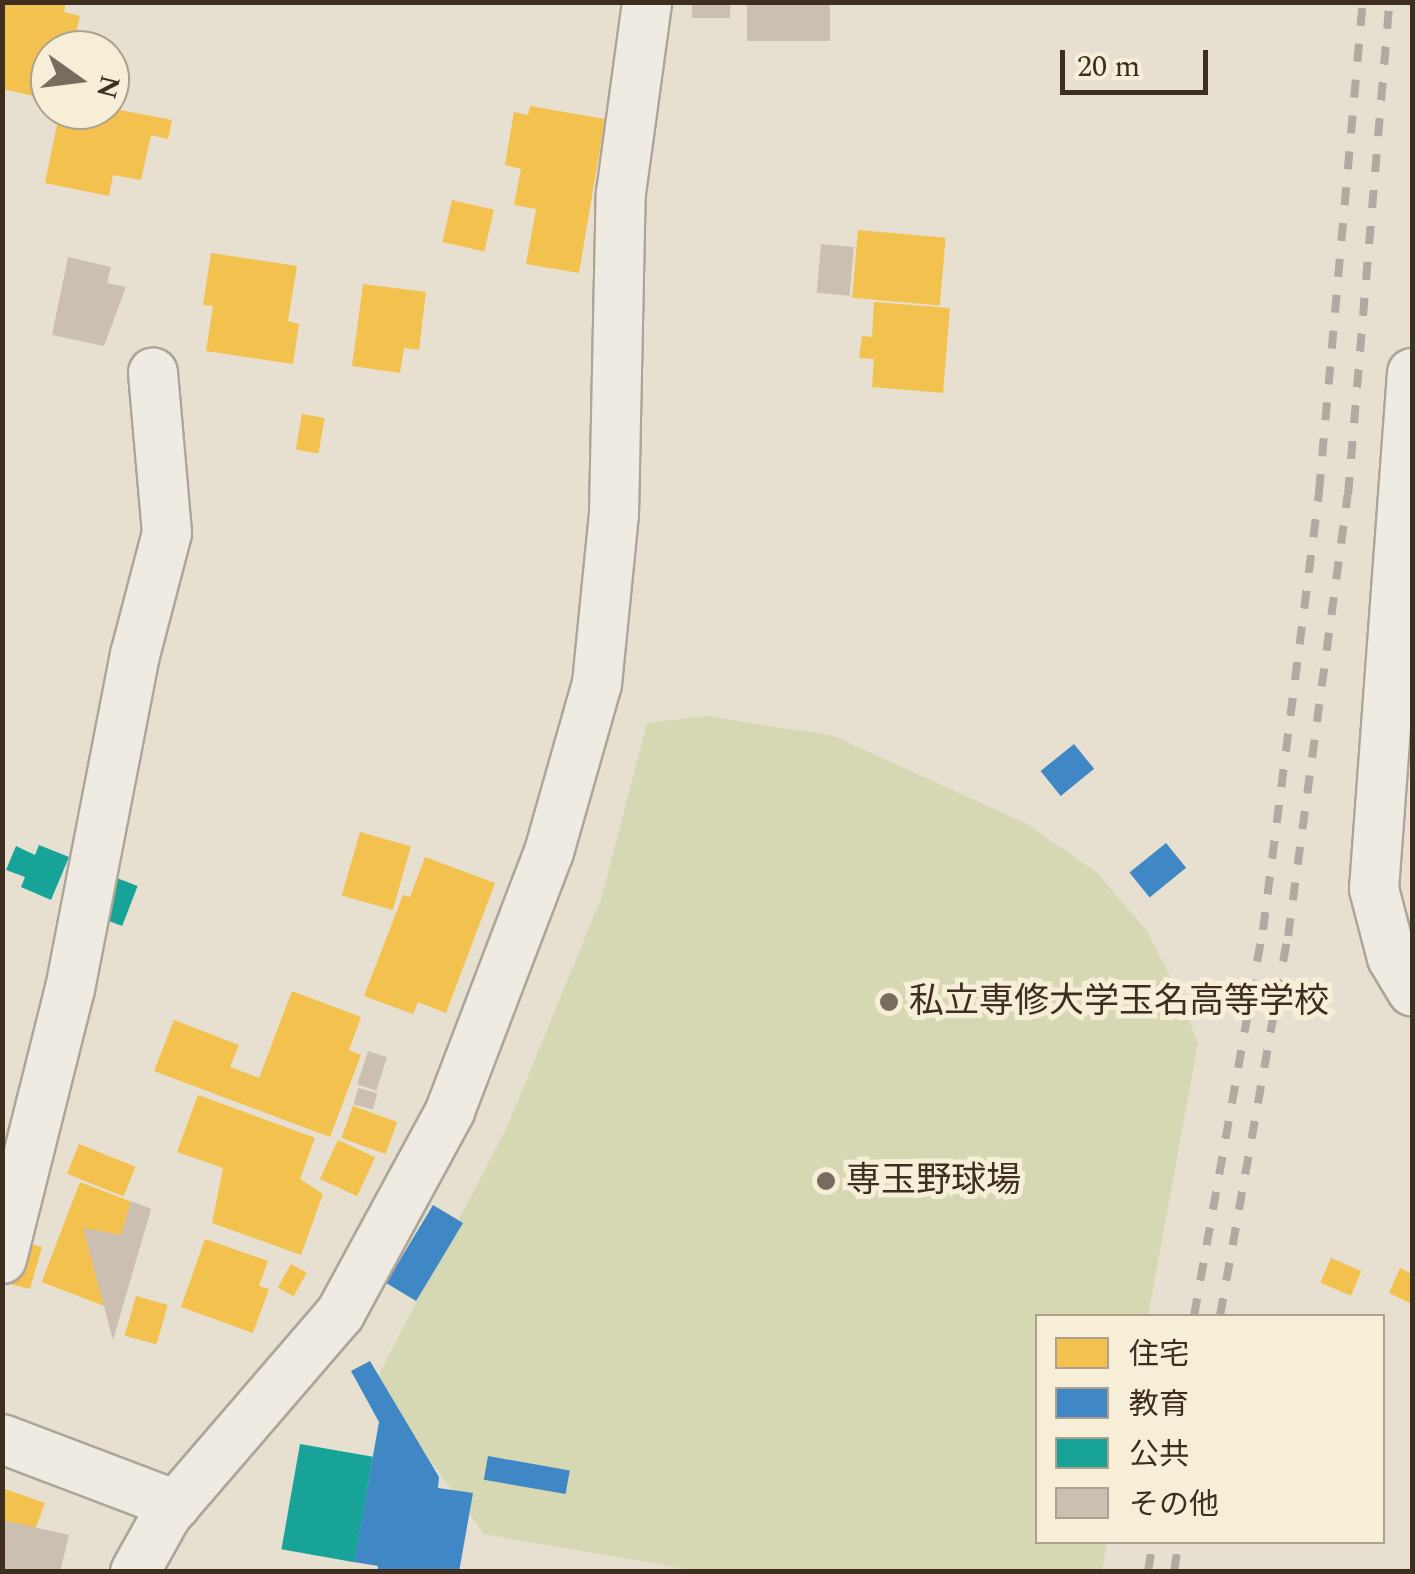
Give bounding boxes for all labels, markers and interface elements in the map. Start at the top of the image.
north arrow [30,30,130,130]
scale bar [1065,30,1212,92]
text: 20 m [1077,44,1140,90]
text: N [84,71,131,103]
place label: 私立専修大学玉名高等学校 [909,981,1329,1023]
marker: 私立専修大学玉名高等学校 [878,991,900,1013]
place label: 専玉野球場 [846,1160,1021,1202]
marker: 専玉野球場 [815,1170,837,1192]
legend [1035,1314,1385,1544]
text: 住宅 [1129,1332,1189,1378]
text: 教育 [1129,1382,1189,1428]
text: 公共 [1129,1432,1189,1478]
text: その他 [1129,1482,1219,1528]

